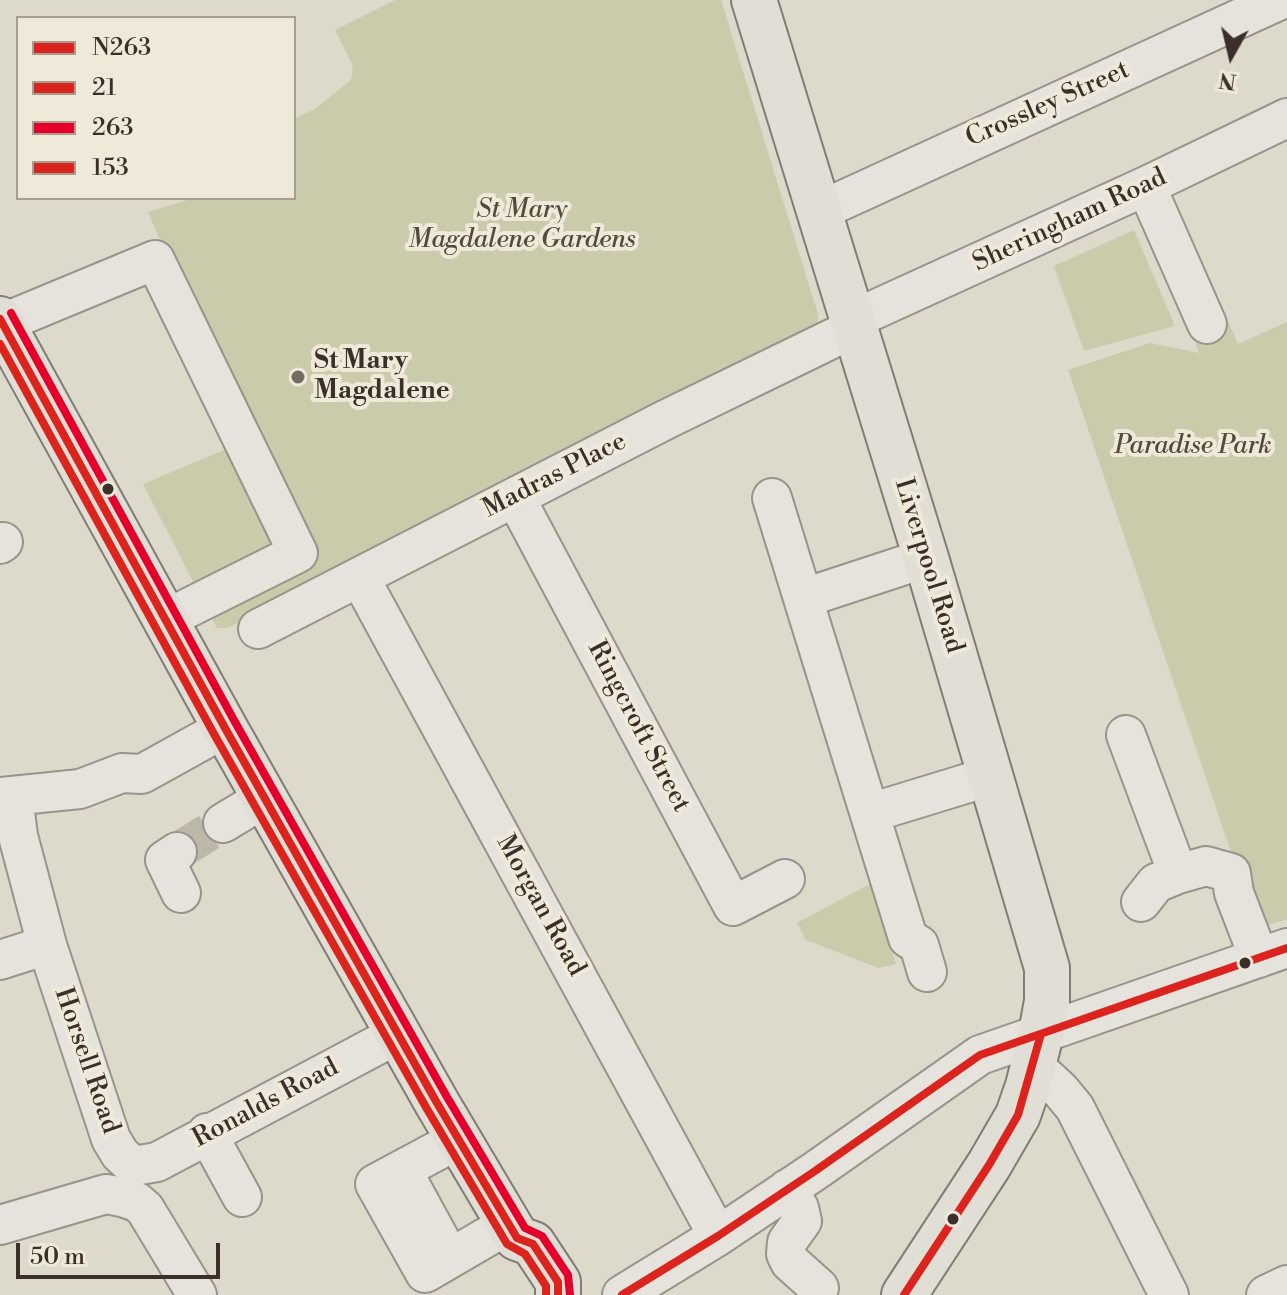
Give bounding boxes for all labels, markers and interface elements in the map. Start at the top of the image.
legend [16,16,296,200]
north arrow [1191,16,1271,96]
text: N263 [92,33,151,63]
street label: Crossley Street [961,55,1135,155]
text: N [1217,66,1238,95]
text: 21 [92,73,116,103]
text: 263 [92,113,133,143]
text: 153 [92,153,129,183]
street label: Sheringham Road [968,163,1172,279]
park label: St Mary Magdalene Gardens [408,195,636,256]
place label: St Mary Magdalene [314,346,450,408]
marker: St Mary Magdalene [289,368,307,386]
street label: Madras Place [478,427,632,525]
park label: Paradise Park [1114,431,1272,463]
street label: Liverpool Road [887,475,969,657]
unlabelled marker [100,481,116,497]
street label: Ringcroft Street [580,636,696,818]
street label: Morgan Road [488,830,592,982]
unlabelled marker [1237,955,1253,971]
street label: Horsell Road [46,984,126,1138]
street label: Ronalds Road [188,1053,344,1155]
unlabelled marker [945,1211,961,1227]
scale bar [20,1227,224,1277]
text: 50 m [30,1242,85,1272]

